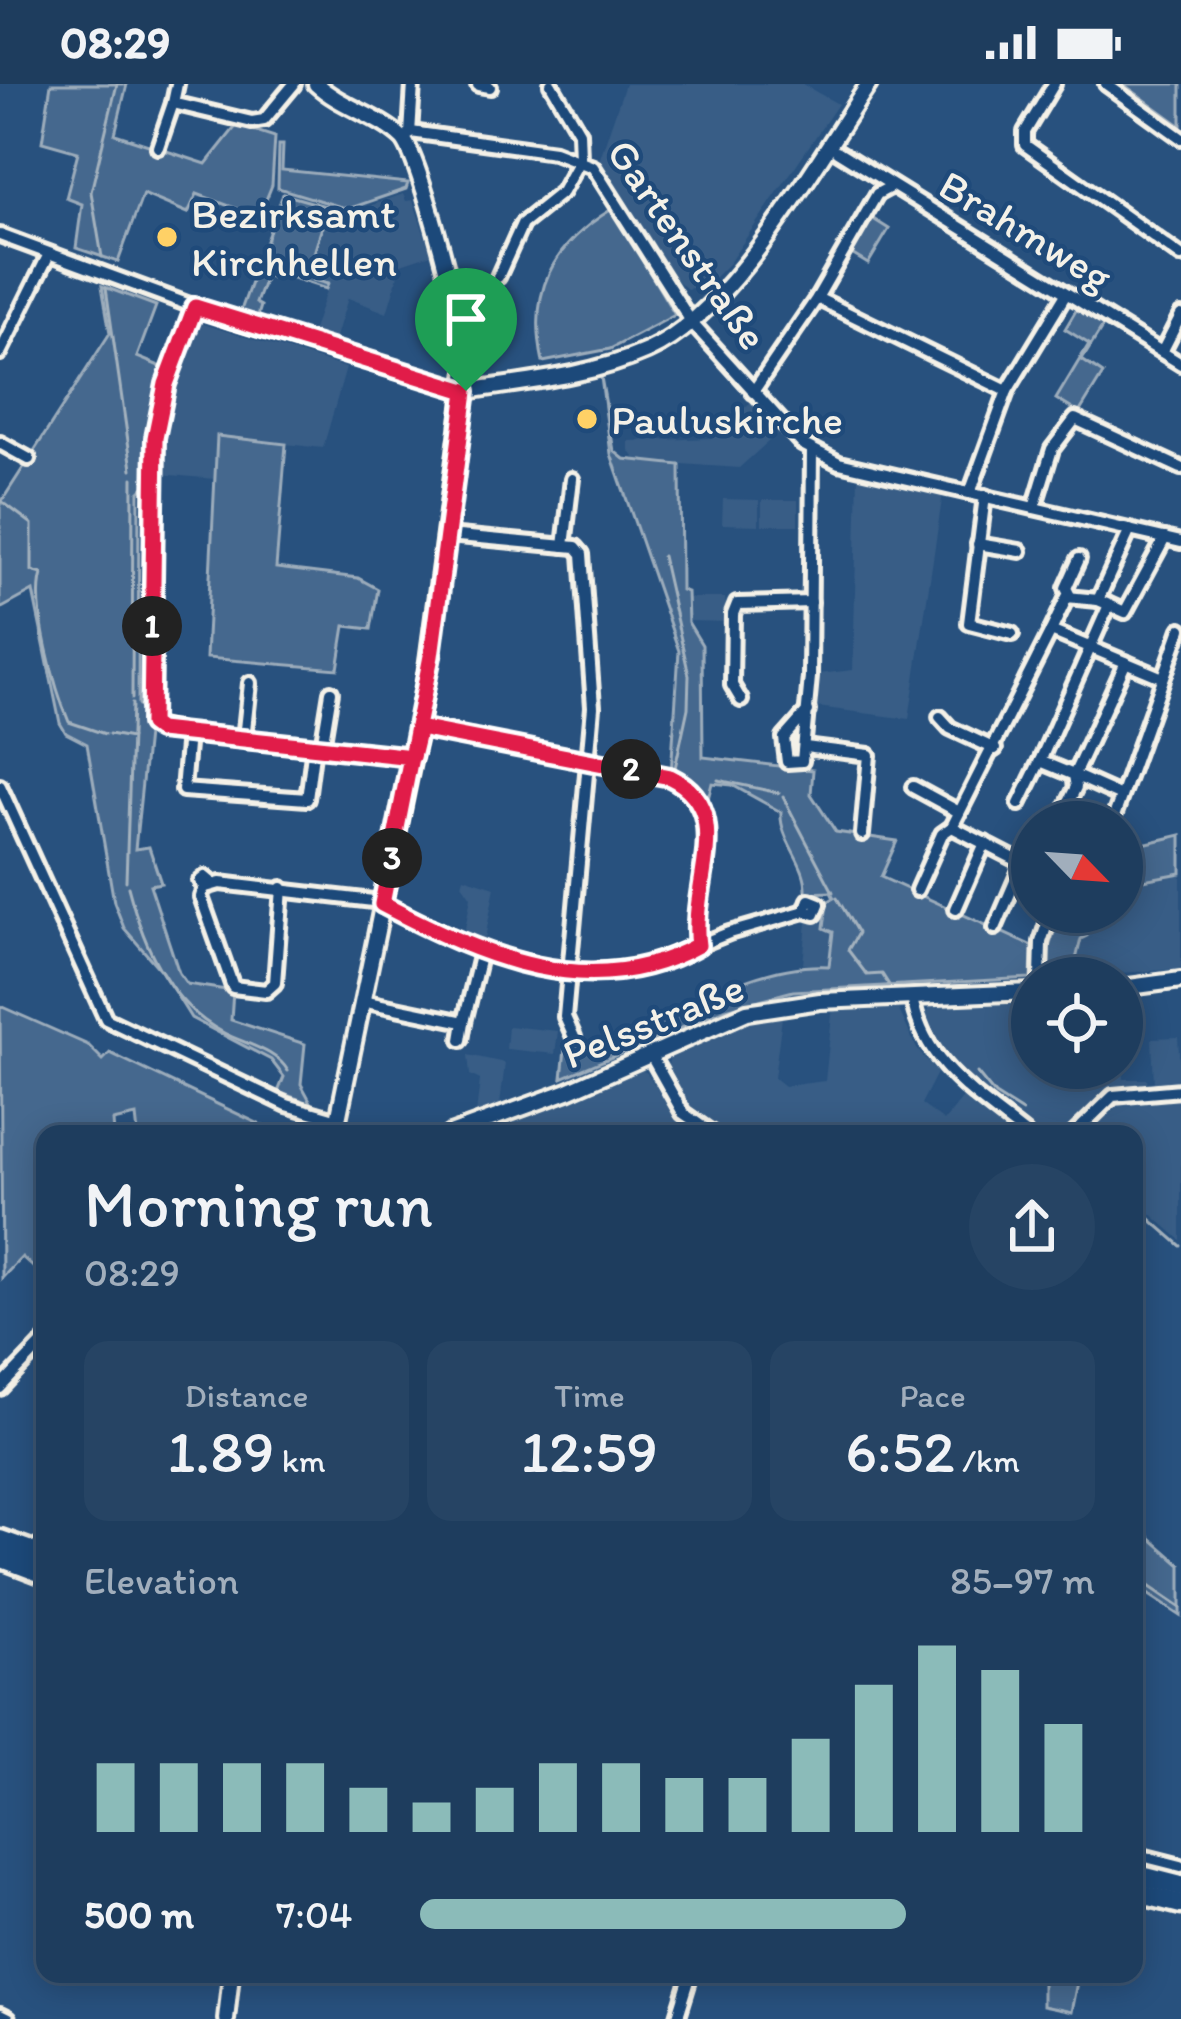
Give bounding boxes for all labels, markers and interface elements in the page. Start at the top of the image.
text: 08:29 [60,15,171,69]
street label: Gartenstraße [596,129,779,360]
street label: Brahmweg [930,159,1122,302]
place label: Bezirksamt Kirchhellen [191,188,397,287]
marker: Bezirksamt Kirchhellen [154,224,180,250]
pin [415,268,517,391]
icon: arrive [433,286,499,352]
place label: Pauluskirche [611,394,843,445]
marker: Pauluskirche [574,406,600,432]
pin: 1 [122,596,182,656]
text: 1 [144,606,160,645]
pin: 2 [601,739,661,799]
text: 2 [622,749,640,788]
north arrow [1011,801,1143,933]
map controls [1011,801,1143,1089]
pin: 3 [362,828,422,888]
text: 3 [383,838,401,877]
button: locate [1011,957,1143,1089]
street label: Pelsstraße [555,961,751,1080]
text: Morning run [84,1164,433,1244]
button: share [969,1164,1095,1290]
text: 08:29 [84,1249,180,1296]
text: Distance [185,1376,308,1415]
text: Time [554,1376,625,1415]
text: Pace [899,1376,966,1415]
text: 1.89 [168,1415,274,1487]
text: 12:59 [521,1415,658,1487]
text: 6:52 [845,1415,955,1487]
text: km [274,1441,325,1480]
text: /km [955,1441,1020,1480]
text: Elevation [84,1557,239,1604]
text: 85–97 m [950,1557,1095,1604]
text: 500 m [84,1891,194,1938]
text: 7:04 [276,1891,352,1938]

